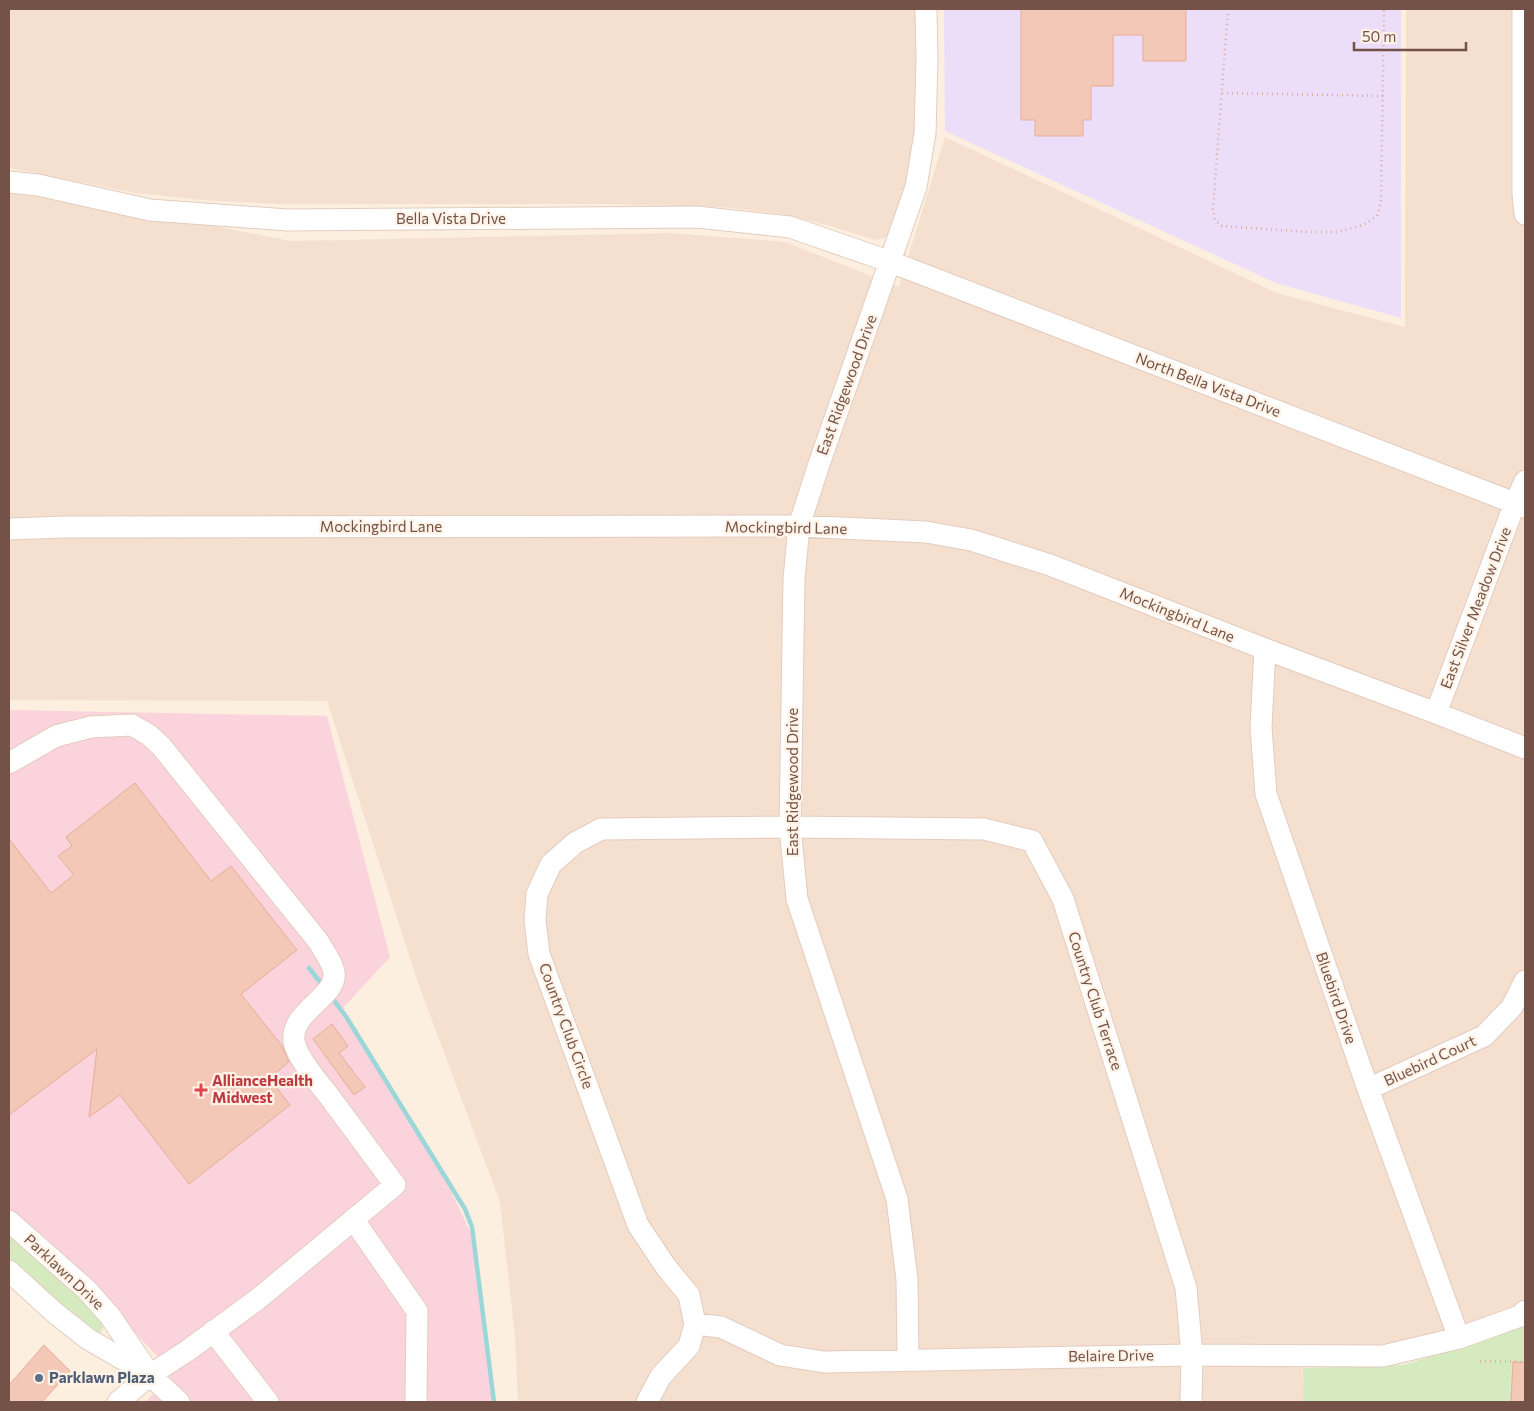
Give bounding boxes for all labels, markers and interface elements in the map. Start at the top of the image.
scale bar [1354,20,1466,52]
text: 50 m [1362,27,1396,45]
street label: Bella Vista Drive [396,209,506,227]
street label: East Ridgewood Drive [812,312,880,457]
street label: North Bella Vista Drive [1133,348,1283,420]
street label: Mockingbird Lane [320,517,442,535]
street label: Mockingbird Lane [725,517,847,537]
street label: East Silver Meadow Drive [1436,524,1514,691]
street label: Mockingbird Lane [1117,583,1238,645]
street label: East Ridgewood Drive [783,708,801,856]
street label: Country Club Terrace [1065,929,1127,1072]
street label: Bluebird Drive [1313,949,1361,1046]
street label: Country Club Circle [536,960,598,1091]
street label: Bluebird Court [1381,1031,1478,1089]
place label: AllianceHealth Midwest [212,1071,313,1106]
marker: AllianceHealth Midwest [194,1083,208,1097]
street label: Parklawn Drive [21,1230,108,1313]
street label: Belaire Drive [1068,1345,1154,1365]
place label: Parklawn Plaza [49,1368,155,1386]
marker: Parklawn Plaza [33,1372,45,1384]

